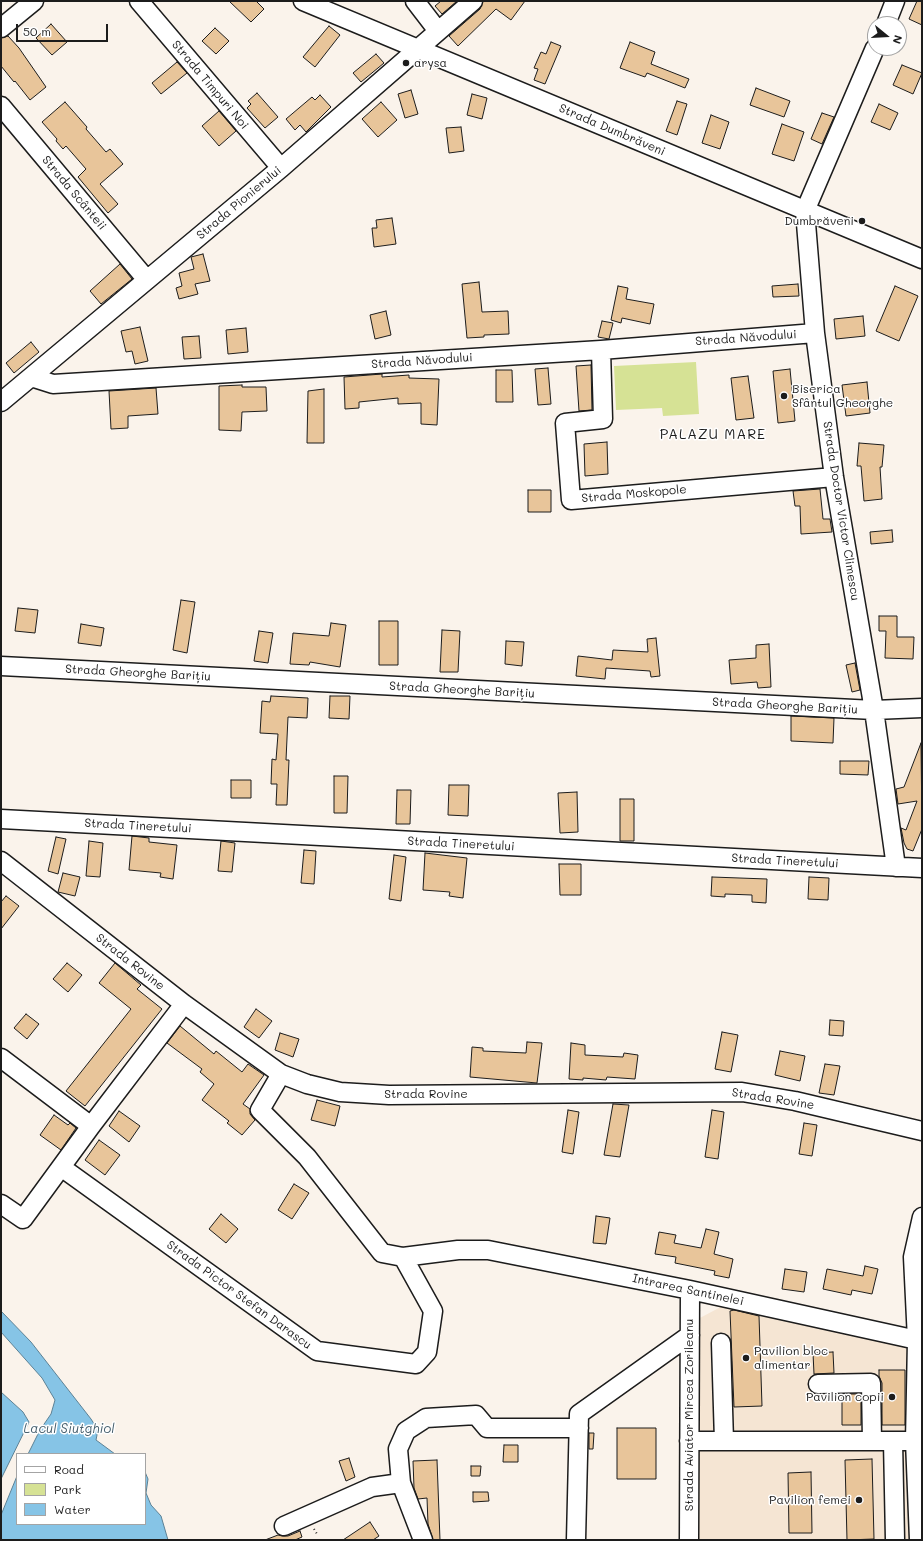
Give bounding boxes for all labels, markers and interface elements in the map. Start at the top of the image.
scale bar [18,16,110,42]
north arrow [867,16,907,56]
text: 50 m [23,23,51,39]
text: N [890,33,906,46]
street label: Strada Timpuri Noi [169,38,251,132]
place label: arysa [414,56,447,70]
marker: arysa [401,58,411,68]
street label: Strada Dumbrăveni [557,101,667,159]
street label: Strada Scânteii [39,153,109,233]
street label: Strada Pionierului [194,163,284,243]
place label: Dumbrăveni [784,214,854,228]
marker: Dumbrăveni [857,216,867,226]
street label: Strada Năvodului [695,327,797,349]
street label: Strada Năvodului [371,350,473,372]
place label: Biserica Sfântul Gheorghe [792,382,893,410]
marker: Biserica Sfântul Gheorghe [779,391,789,401]
street label: Strada Doctor Victor Climescu [820,420,862,602]
district label: PALAZU MARE [660,427,766,443]
street label: Strada Moskopole [581,482,687,506]
street label: Strada Gheorghe Barițiu [65,662,211,684]
street label: Strada Gheorghe Barițiu [389,679,535,701]
street label: Strada Gheorghe Barițiu [712,695,858,717]
street label: Strada Tineretului [84,816,192,836]
street label: Strada Tineretului [407,834,515,854]
street label: Strada Tineretului [731,851,839,871]
street label: Strada Rovine [93,931,167,993]
street label: Strada Rovine [731,1085,815,1113]
street label: Strada Rovine [384,1087,468,1101]
street label: Strada Pictor Stefan Darascu [164,1238,314,1352]
street label: Intrarea Santinelei [631,1271,745,1309]
street label: Strada Aviator Mircea Zorileanu [682,1319,696,1511]
place label: Pavilion bloc alimentar [754,1344,828,1372]
marker: Pavilion bloc alimentar [741,1353,751,1363]
place label: Pavilion copii [806,1390,884,1404]
marker: Pavilion copii [887,1392,897,1402]
water label: Lacul Siutghiol [23,1421,115,1437]
legend [16,1453,146,1525]
text: Road [54,1461,84,1477]
text: Park [54,1481,81,1497]
place label: Pavilion femei [769,1493,851,1507]
marker: Pavilion femei [854,1495,864,1505]
text: Water [54,1501,91,1517]

